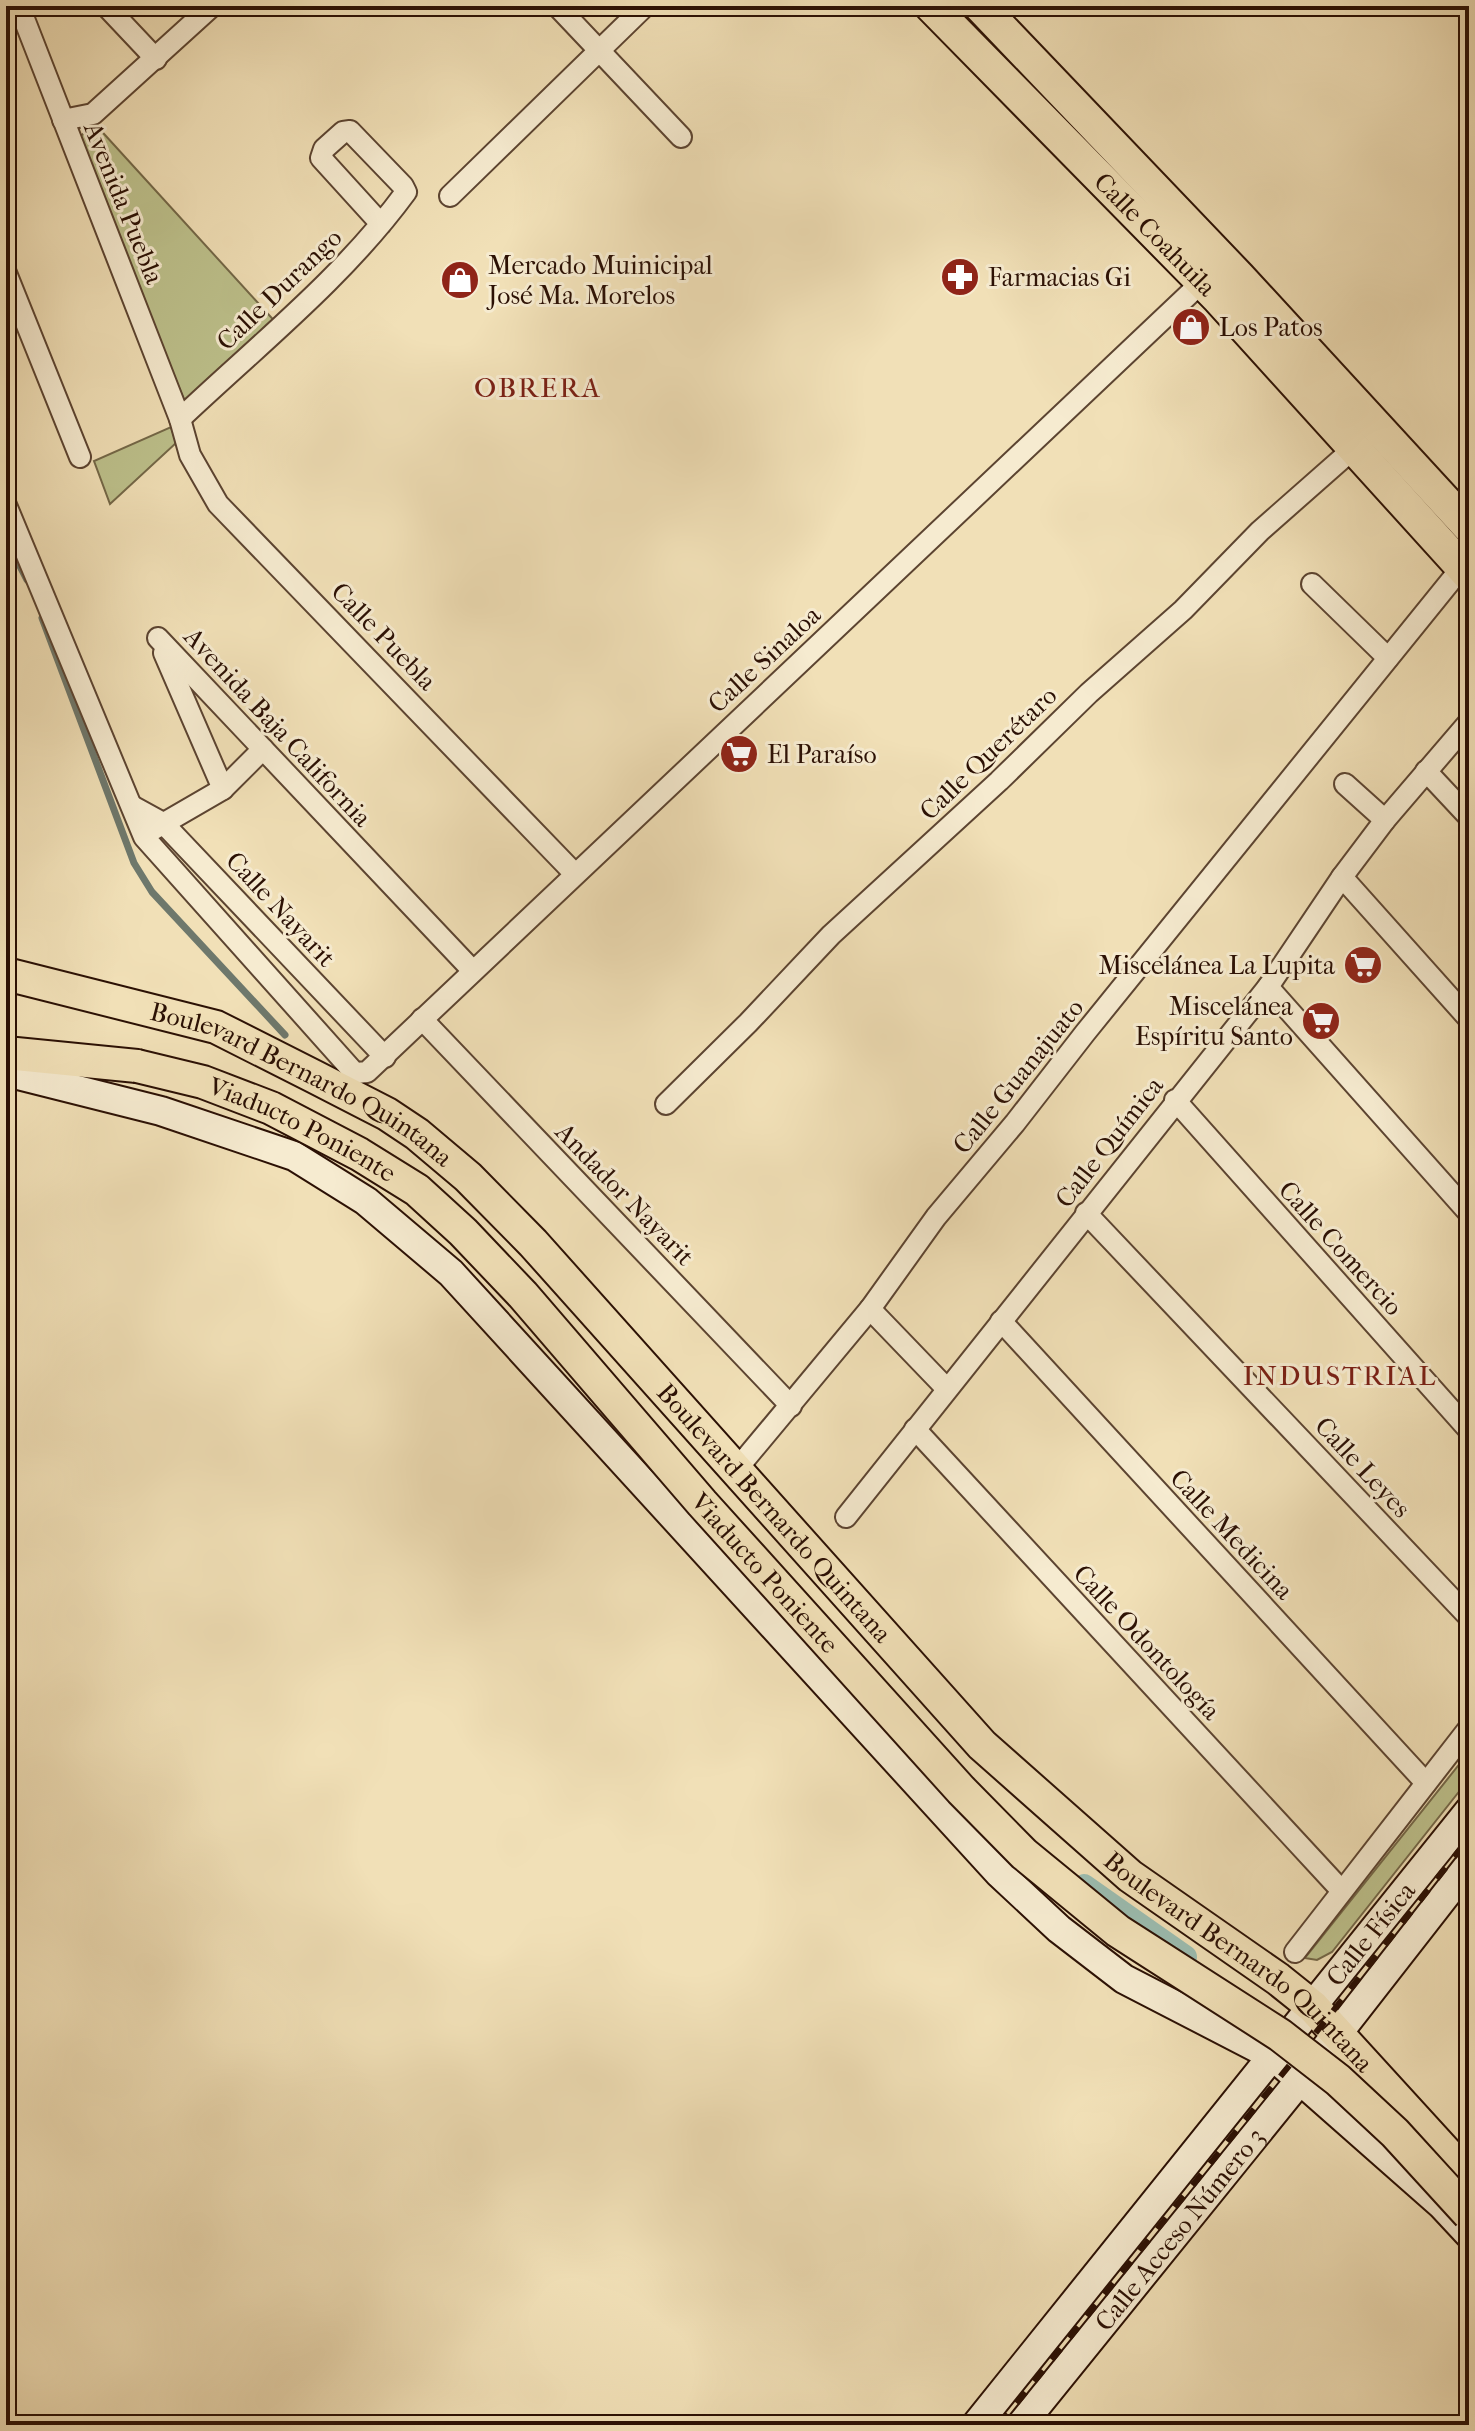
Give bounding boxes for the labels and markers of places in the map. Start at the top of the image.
place label: Mercado Muinicipal José Ma. Morelos [486,250,713,311]
pharmacy icon: Farmacias Gi [939,256,981,298]
shop icon: Mercado Muinicipal José Ma. Morelos [439,259,481,301]
place label: Farmacias Gi [988,262,1131,293]
shop icon: Los Patos [1170,306,1212,348]
place label: Los Patos [1219,312,1323,343]
supermarket icon: El Paraíso [718,733,760,775]
place label: El Paraíso [767,739,877,770]
supermarket icon: Miscelánea La Lupita [1342,944,1384,986]
place label: Miscelánea La Lupita [1099,950,1336,981]
place label: Miscelánea Espíritu Santo [1135,991,1294,1052]
supermarket icon: Miscelánea Espíritu Santo [1300,1000,1342,1042]

